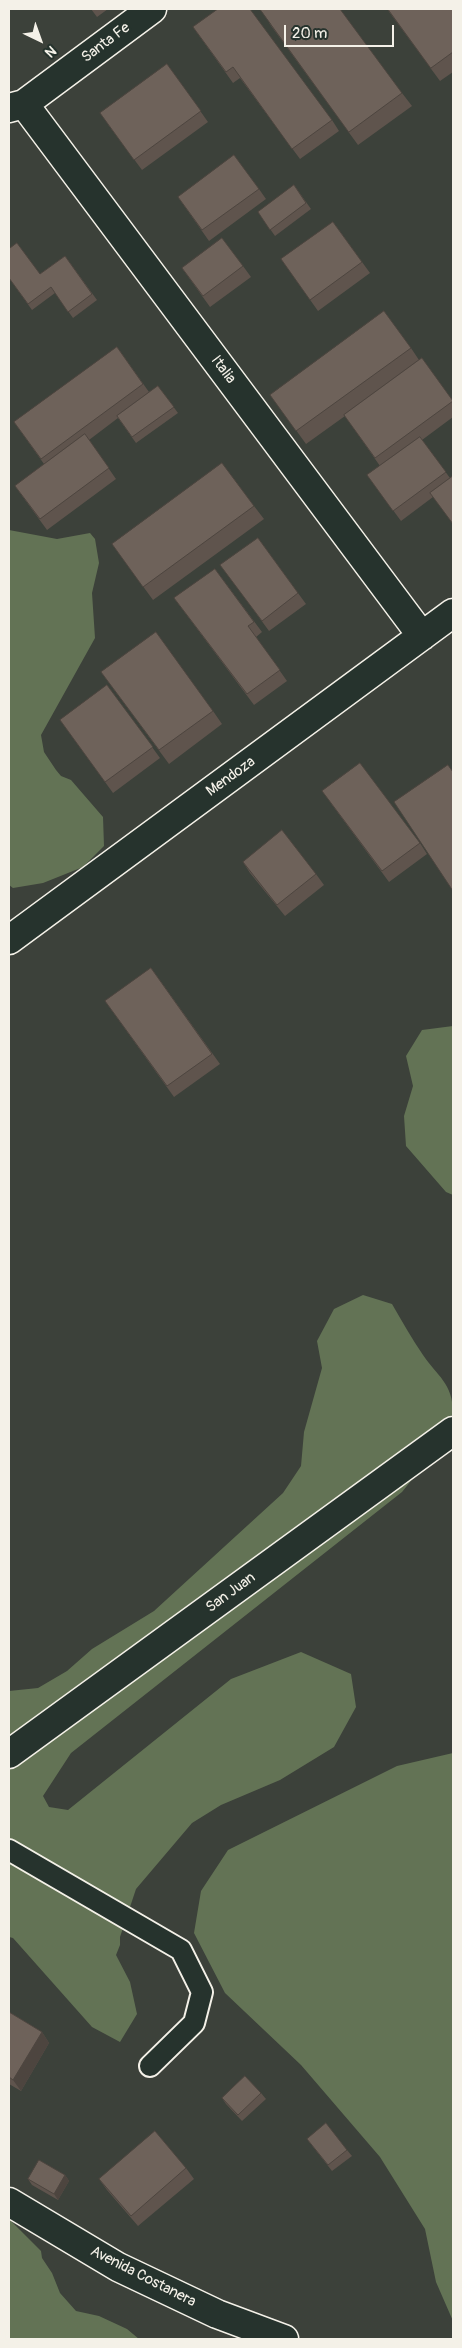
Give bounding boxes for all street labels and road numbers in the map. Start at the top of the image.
street label: Santa Fe [78,19,134,67]
street label: Italia [207,352,239,388]
street label: Mendoza [203,753,259,801]
street label: San Juan [203,1569,259,1617]
street label: Avenida Costanera [87,2243,199,2311]

